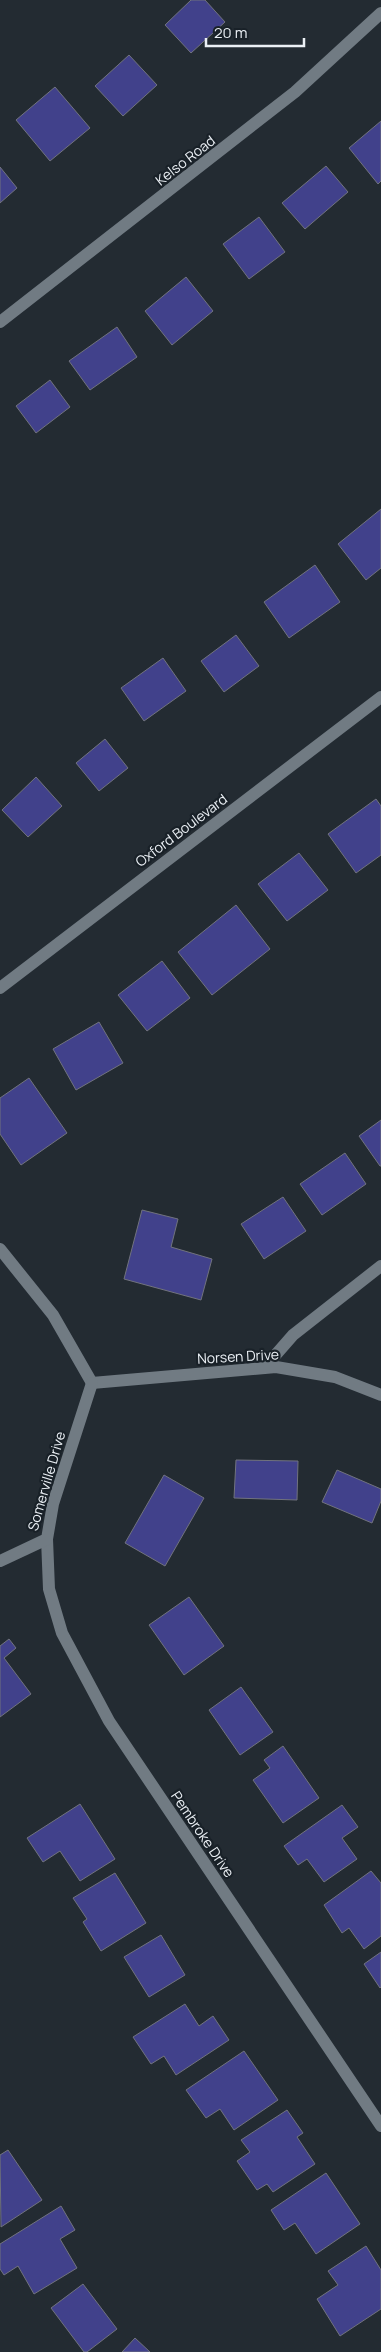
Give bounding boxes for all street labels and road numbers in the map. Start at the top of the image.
street label: Kelso Road [151,131,219,189]
street label: Oxford Boulevard [131,789,231,871]
street label: Norsen Drive [197,1344,279,1368]
street label: Somerville Drive [23,1429,69,1533]
street label: Pembroke Drive [167,1787,239,1881]

